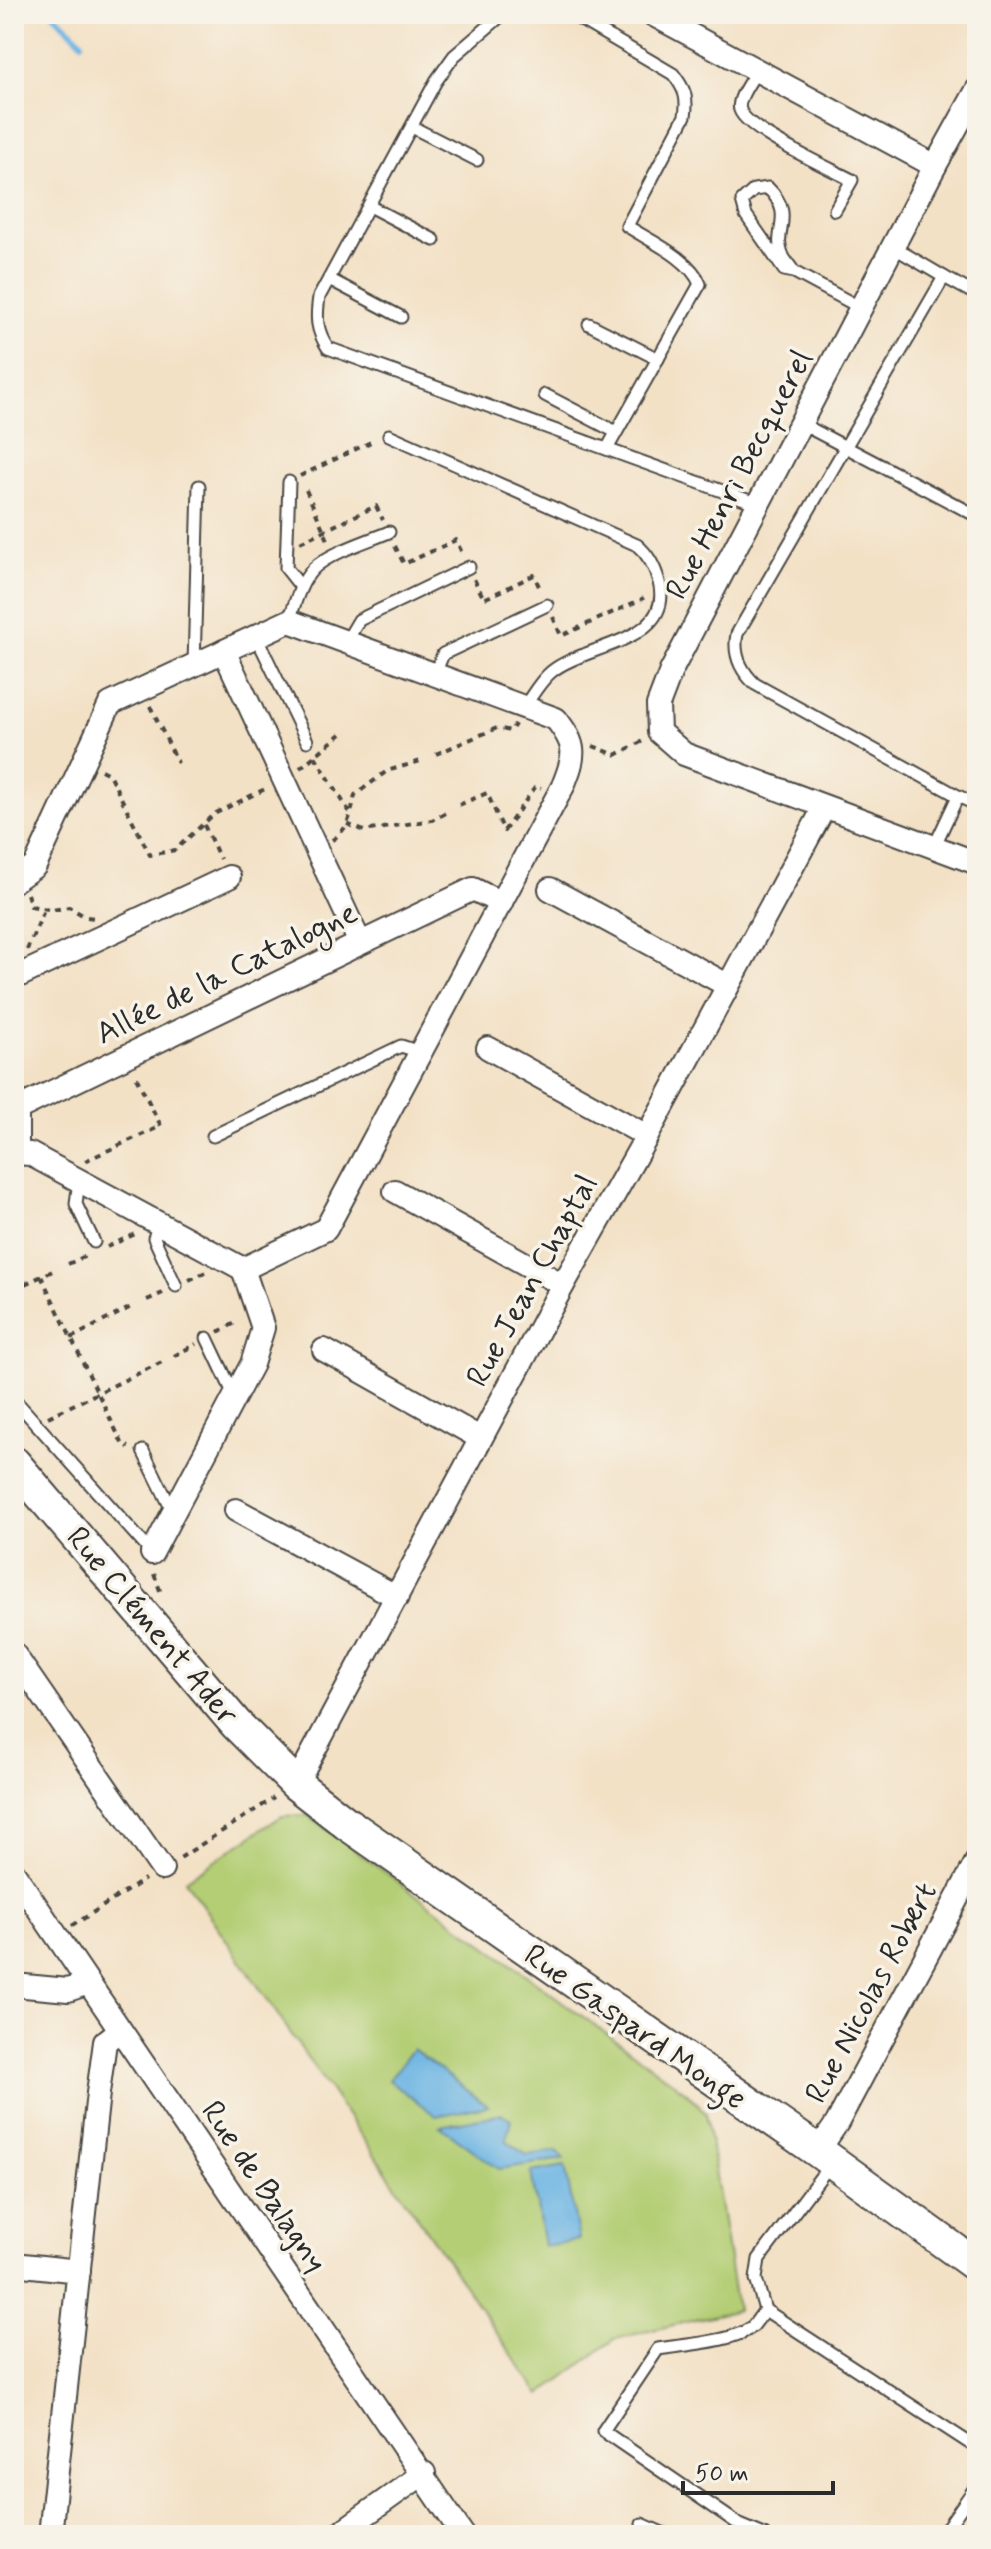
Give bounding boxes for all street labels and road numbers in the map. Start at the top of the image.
street label: Rue Henri Becquerel [656,343,823,607]
street label: Allée de la Catalogne [89,892,365,1057]
street label: Rue Jean Chaptal [457,1167,609,1395]
street label: Rue Clément Ader [56,1518,247,1735]
street label: Rue Nicolas Robert [796,1875,948,2111]
street label: Rue Gaspard Monge [513,1935,755,2123]
street label: Rue de Balagny [190,2093,336,2281]

